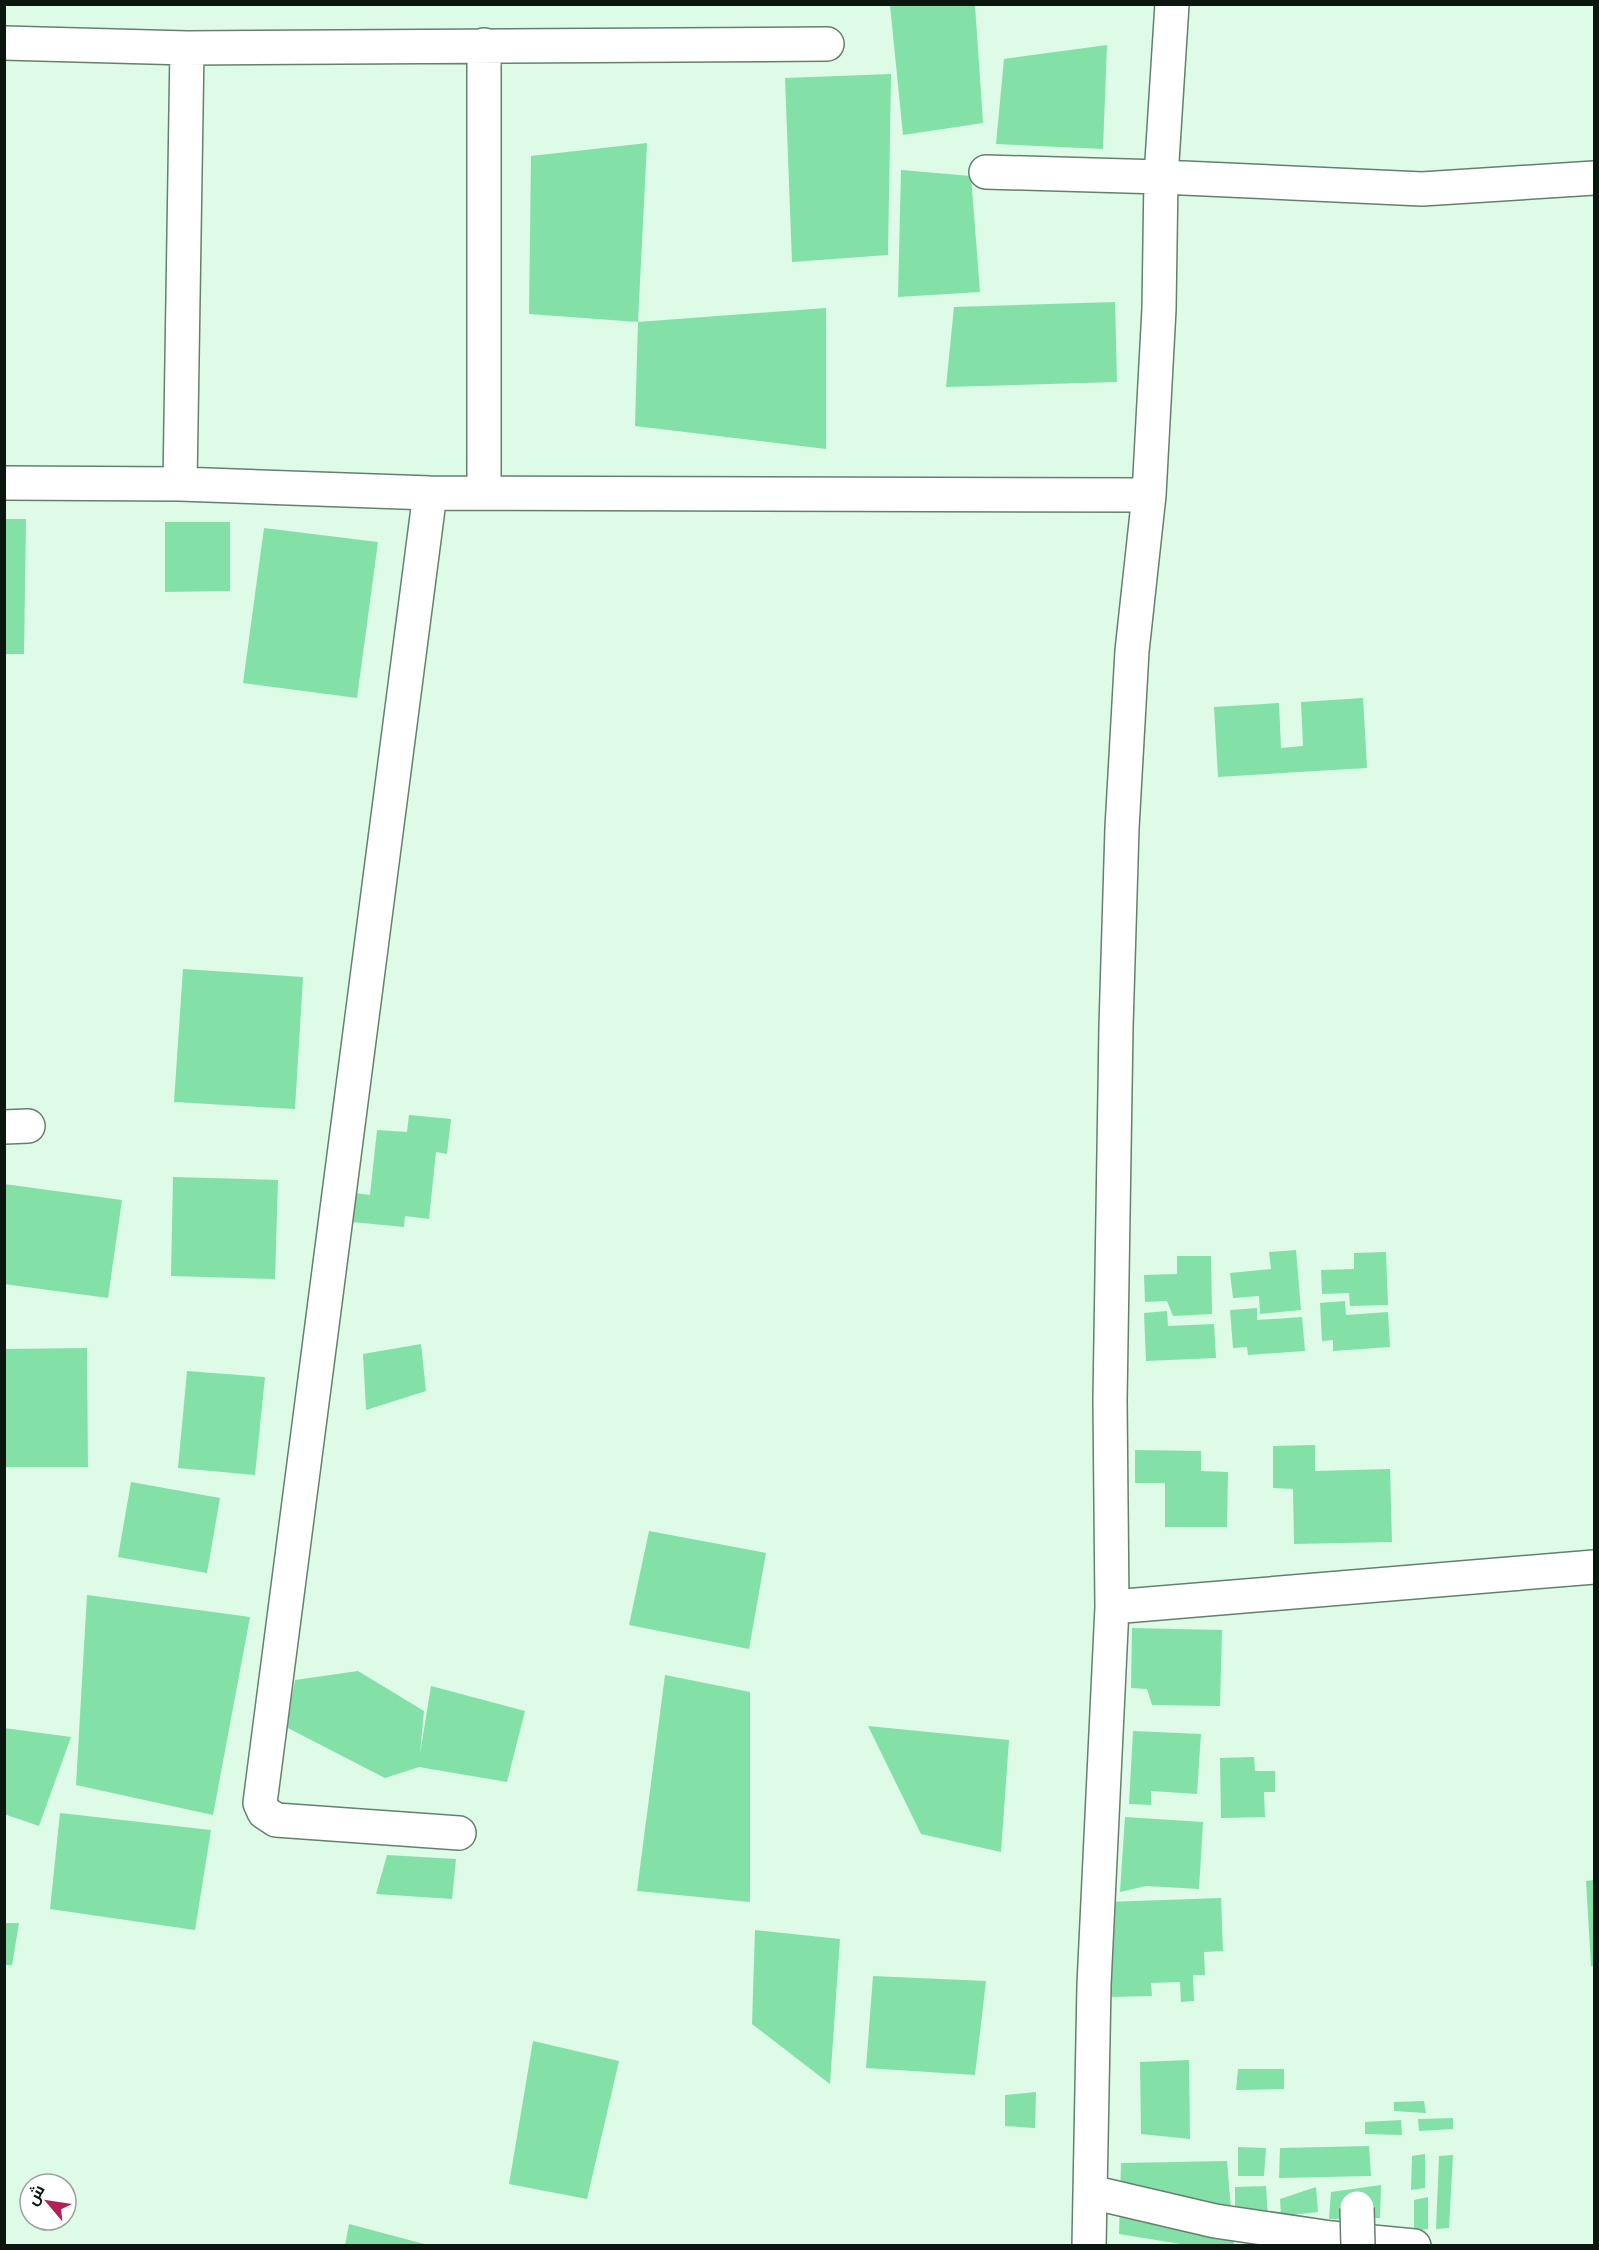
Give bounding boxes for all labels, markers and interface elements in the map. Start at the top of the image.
north arrow [18,2172,78,2232]
text: ش [20,2180,49,2209]

